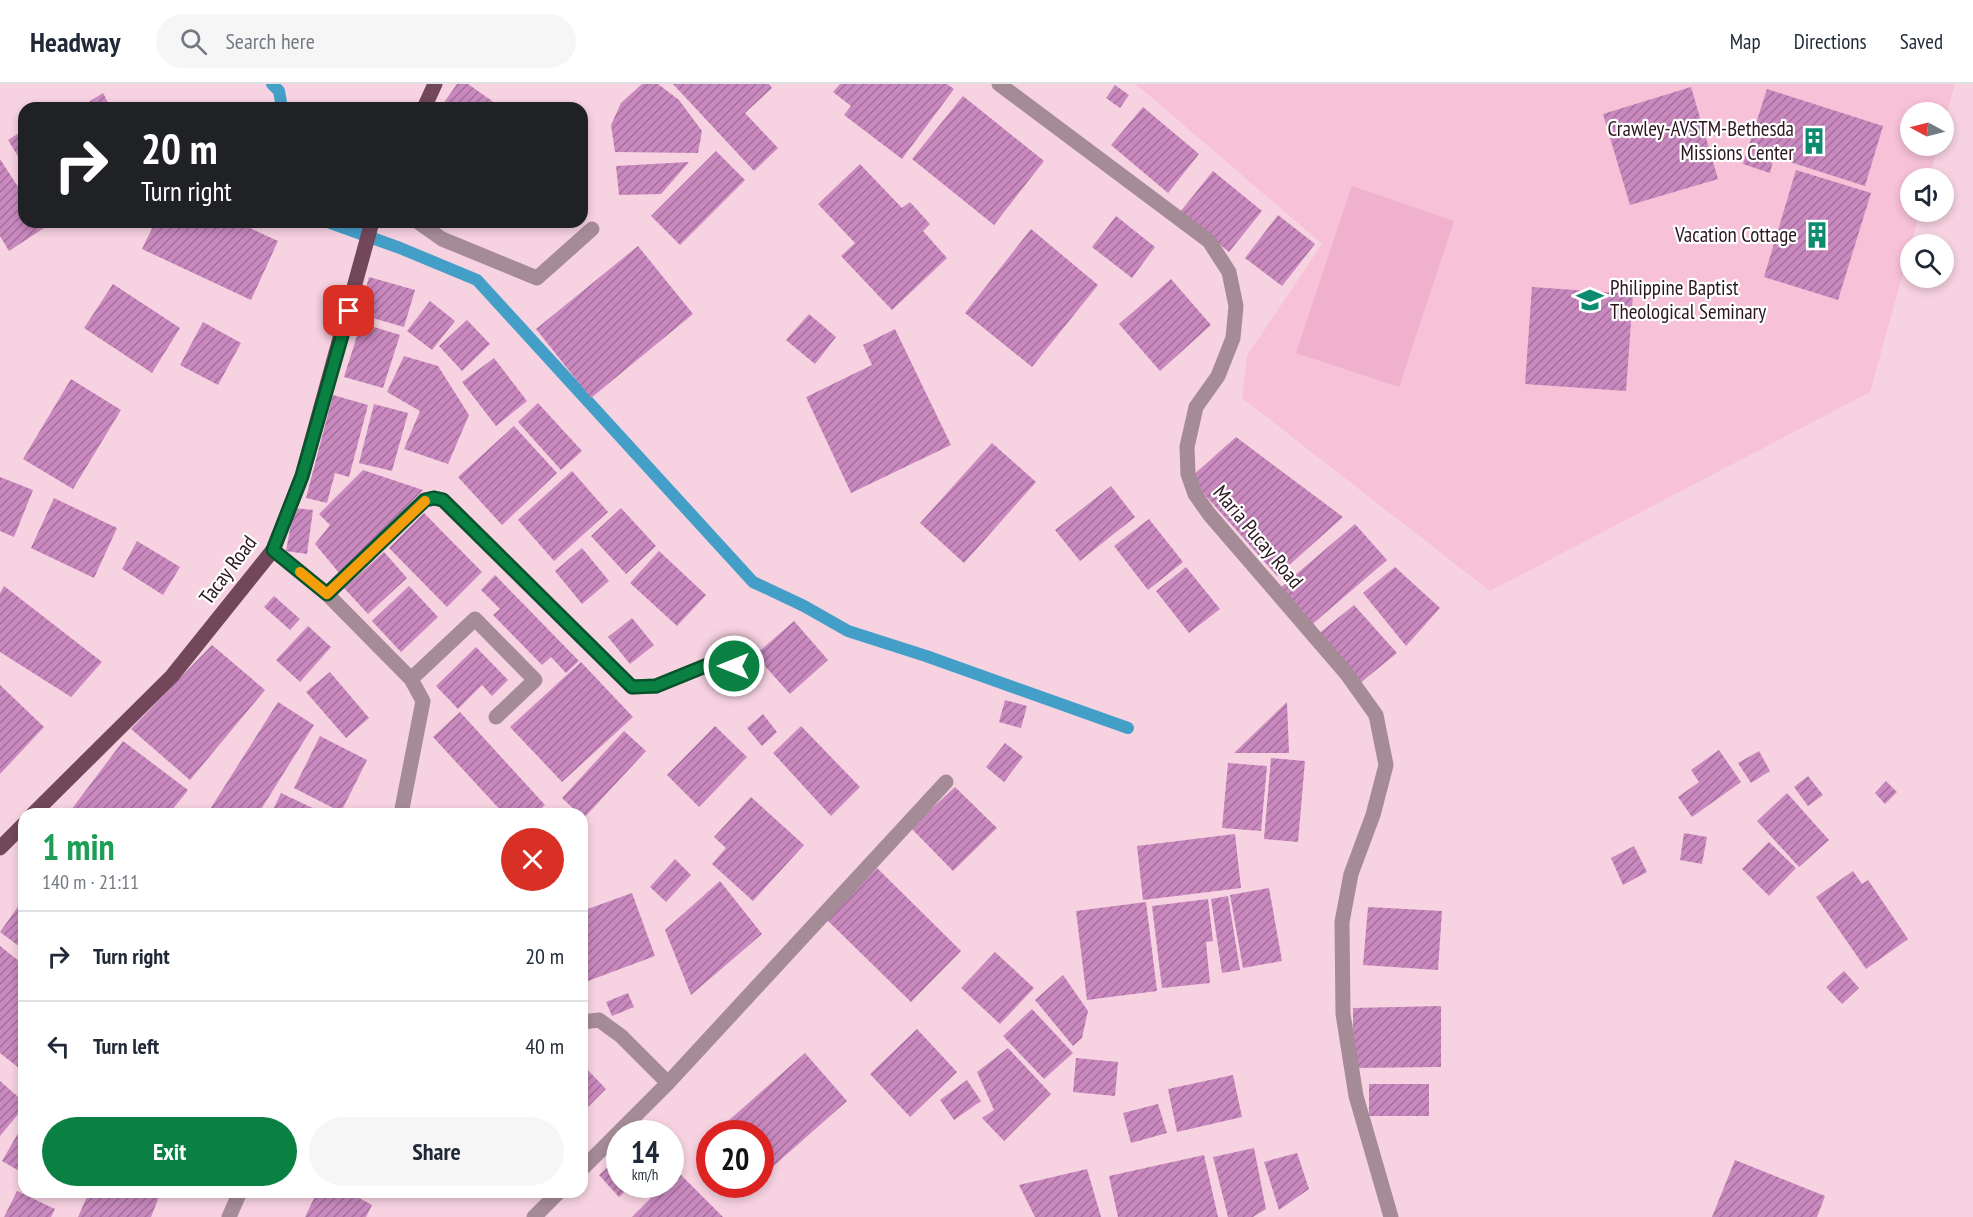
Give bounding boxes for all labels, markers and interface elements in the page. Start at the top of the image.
search box [156,14,576,68]
text: Headway [30,23,120,60]
icon: search [177,25,210,58]
text: Search here [225,27,315,55]
text: Map [1730,28,1761,55]
text: Directions [1794,28,1867,55]
text: Saved [1900,28,1943,55]
north arrow [1900,102,1954,156]
map controls [1900,102,1954,288]
place label: Crawley-AVSTM-Bethesda Missions Center [1607,115,1794,166]
text: 20 m [141,121,218,176]
icon: right [42,126,120,204]
building icon: Crawley-AVSTM-Bethesda Missions Center [1799,126,1829,156]
button: sound [1900,168,1954,222]
text: Turn right [141,174,232,208]
building icon: Vacation Cottage [1802,220,1832,250]
place label: Vacation Cottage [1674,221,1797,248]
button: search [1900,234,1954,288]
place label: Philippine Baptist Theological Seminary [1610,274,1766,325]
pin [323,285,374,336]
school or university icon: Philippine Baptist Theological Seminary [1575,285,1605,315]
icon: arrive [332,294,365,327]
street label: Maria Pucay Road [1207,480,1309,594]
street label: Tacay Road [193,530,262,610]
position arrow [702,634,766,698]
text: 1 min [42,823,115,870]
button: close [501,828,564,891]
text: 140 m · 21:11 [42,869,139,895]
icon: right [42,940,75,973]
text: Turn right [93,942,170,970]
text: 20 m [525,942,564,970]
icon: left [42,1030,75,1063]
text: Turn left [93,1032,159,1060]
text: 40 m [525,1032,564,1060]
button: Exit [42,1117,297,1186]
button: Share [309,1117,564,1186]
speed limit sign: 20 [696,1120,774,1198]
text: 14 [631,1132,659,1171]
text: km/h [632,1165,658,1184]

